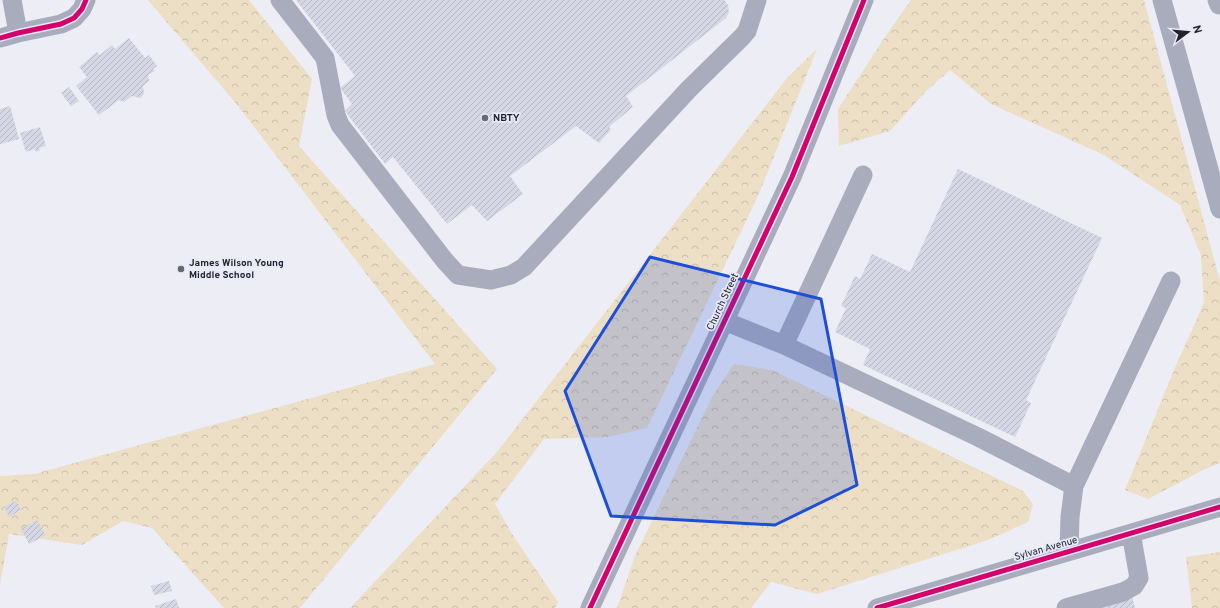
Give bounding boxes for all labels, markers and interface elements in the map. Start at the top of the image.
north arrow [1168,12,1208,52]
text: N [1189,24,1204,35]
place label: NBTY [493,112,520,125]
marker: NBTY [480,113,490,123]
place label: James Wilson Young Middle School [189,257,284,282]
marker: James Wilson Young Middle School [176,264,186,274]
street label: Church Street [704,271,742,333]
street label: Sylvan Avenue [1013,534,1079,564]

